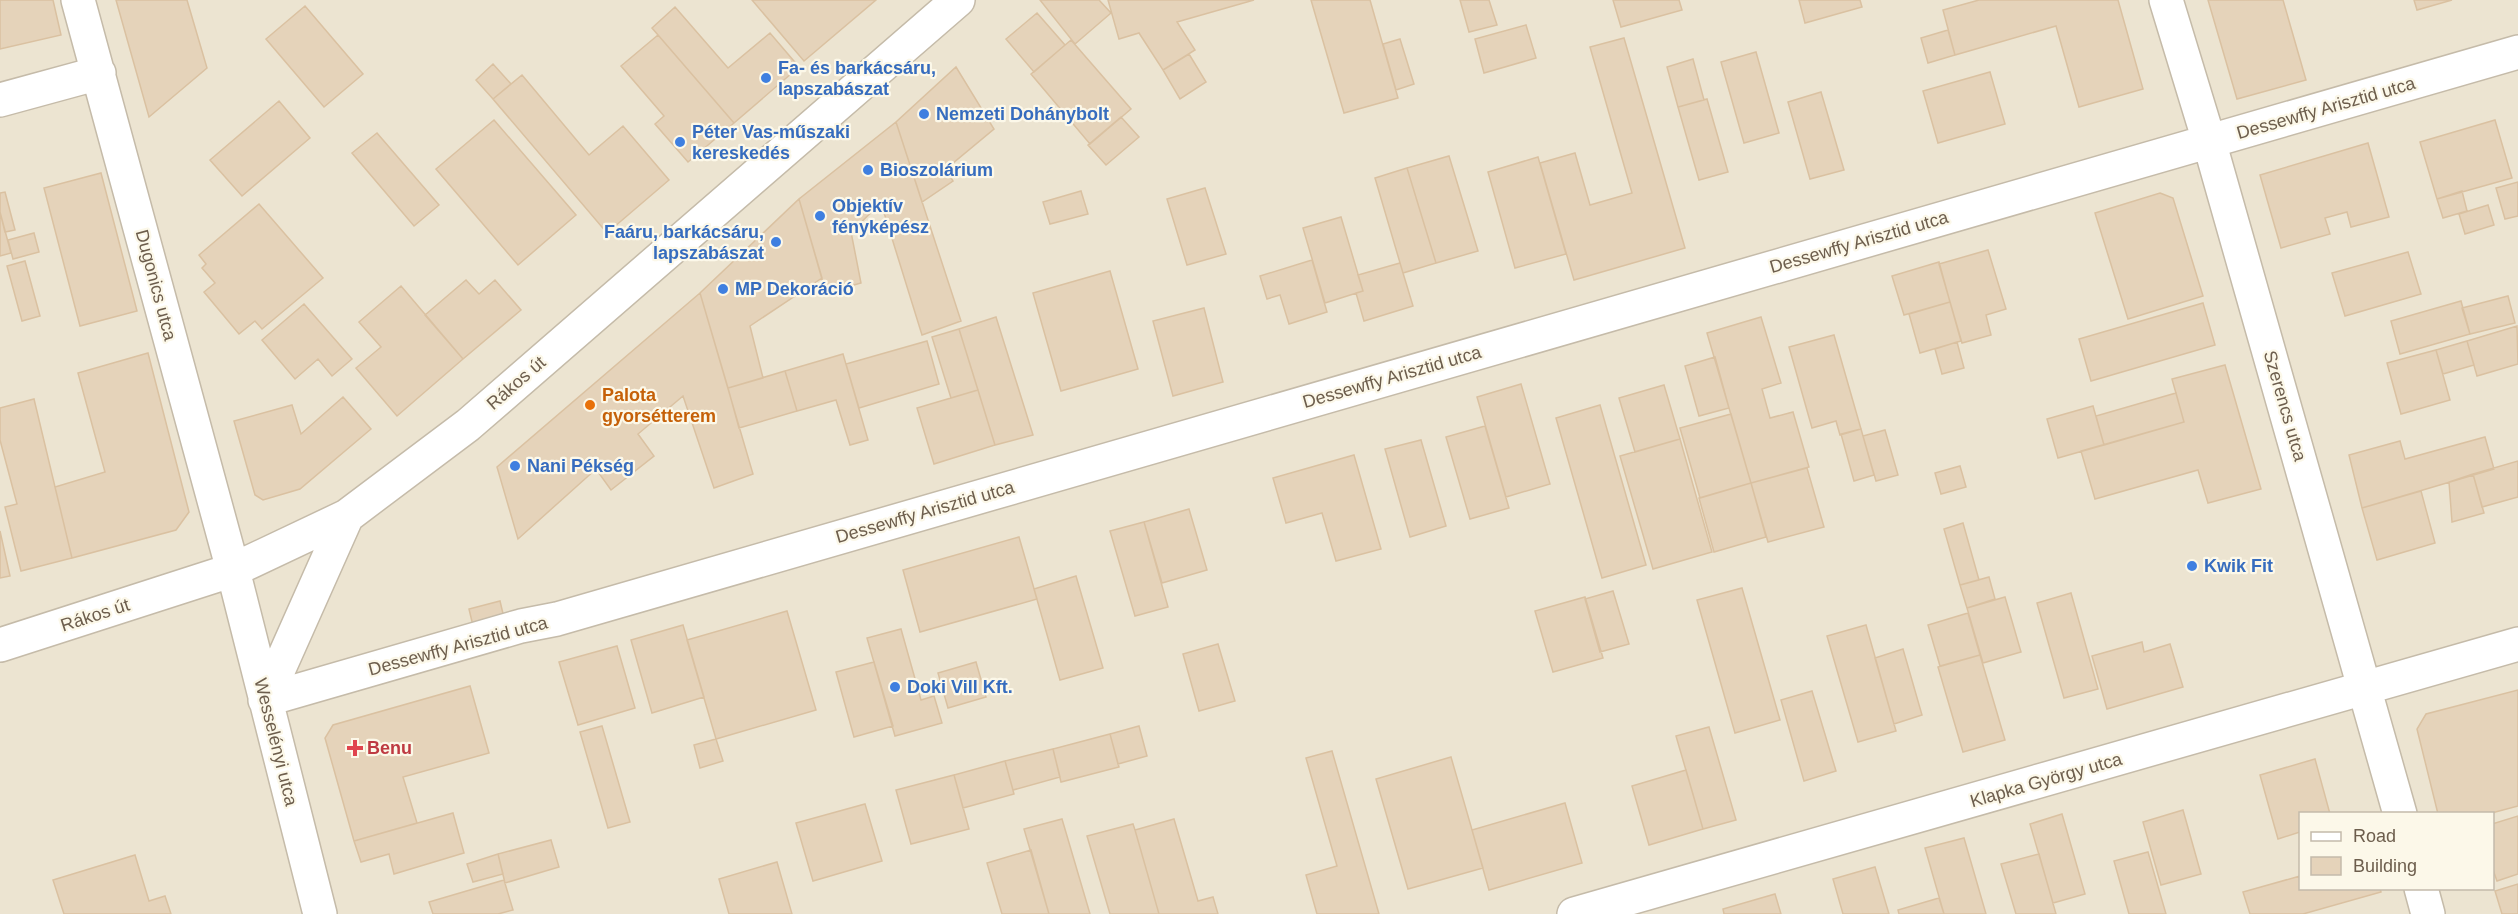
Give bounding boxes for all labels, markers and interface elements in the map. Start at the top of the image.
place label: Fa- és barkácsáru, lapszabászat [778,58,936,99]
marker: Fa- és barkácsáru, lapszabászat [759,71,773,85]
street label: Dessewffy Arisztid utca [2234,73,2418,143]
place label: Nemzeti Dohánybolt [936,104,1109,124]
marker: Nemzeti Dohánybolt [917,107,931,121]
place label: Péter Vas-műszaki kereskedés [692,122,850,163]
marker: Péter Vas-műszaki kereskedés [673,135,687,149]
place label: Bioszolárium [880,160,993,180]
marker: Bioszolárium [861,163,875,177]
place label: Objektív fényképész [832,196,929,237]
street label: Dessewffy Arisztid utca [1767,207,1951,277]
marker: Objektív fényképész [813,209,827,223]
place label: Faáru, barkácsáru, lapszabászat [604,222,764,263]
street label: Dugonics utca [132,227,181,344]
marker: Faáru, barkácsáru, lapszabászat [769,235,783,249]
place label: MP Dekoráció [735,279,854,299]
marker: MP Dekoráció [716,282,730,296]
street label: Dessewffy Arisztid utca [1300,342,1484,412]
street label: Szerencs utca [2260,348,2311,465]
street label: Rákos út [483,352,549,414]
place label: Palota gyorsétterem [602,385,716,426]
marker: Palota gyorsétterem [583,398,597,412]
place label: Nani Pékség [527,456,634,476]
marker: Nani Pékség [508,459,522,473]
street label: Dessewffy Arisztid utca [833,477,1017,547]
place label: Kwik Fit [2204,556,2273,576]
marker: Kwik Fit [2185,559,2199,573]
street label: Rákos út [58,595,132,635]
street label: Dessewffy Arisztid utca [366,612,551,680]
street label: Wesselényi utca [250,676,302,809]
place label: Doki Vill Kft. [907,677,1013,697]
marker: Doki Vill Kft. [888,680,902,694]
place label: Benu [367,738,412,758]
marker: Benu [348,741,362,755]
street label: Klapka György utca [1968,748,2125,811]
legend [2299,812,2494,890]
text: Road [2353,826,2396,846]
text: Building [2353,856,2417,876]

